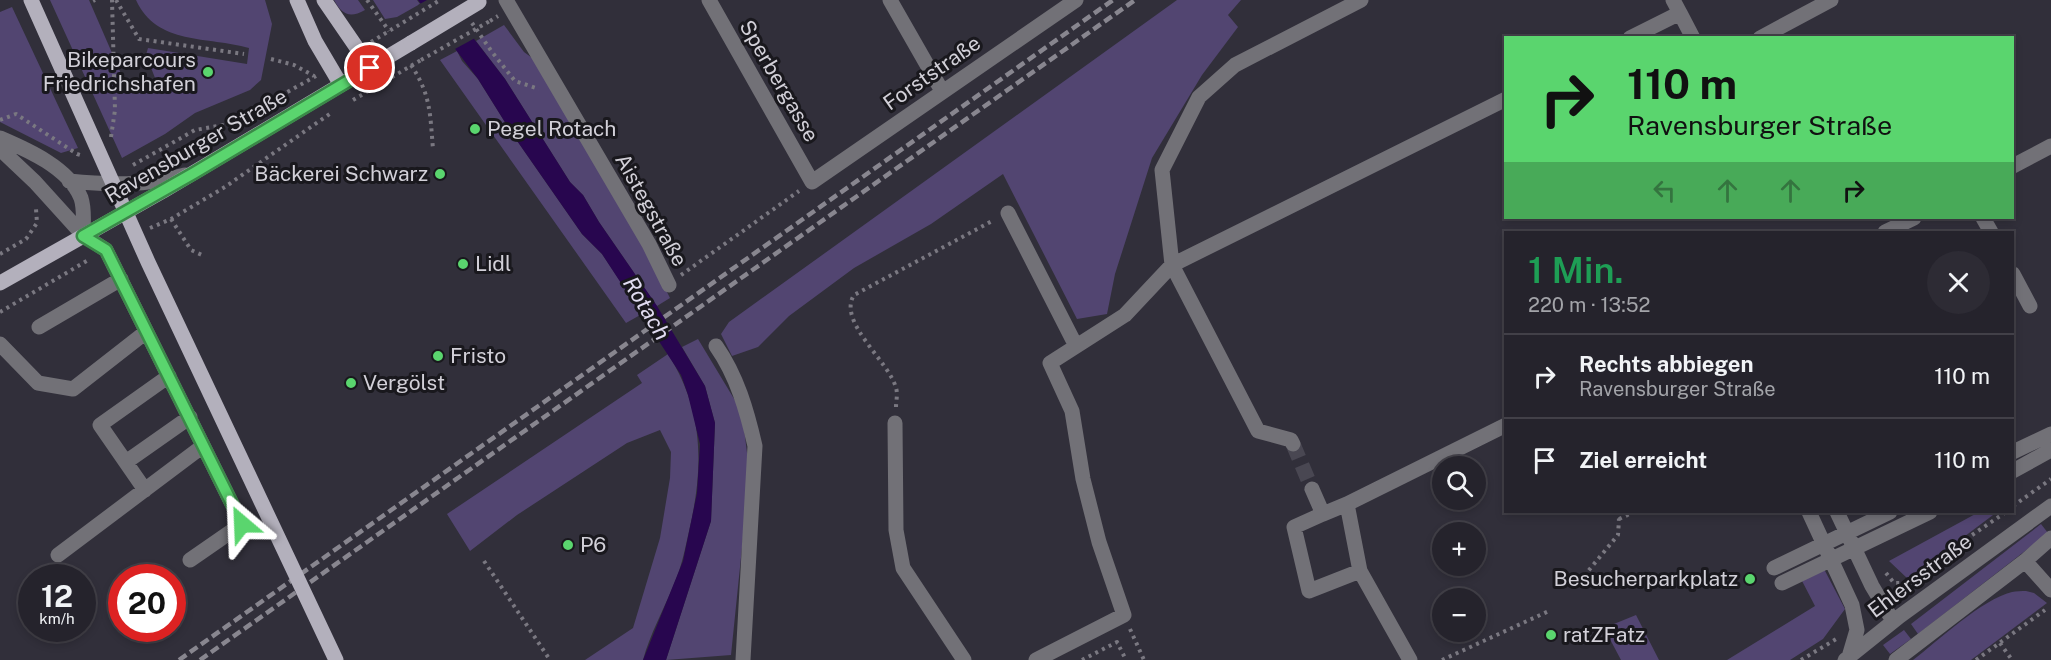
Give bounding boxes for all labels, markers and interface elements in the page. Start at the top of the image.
street label: Sperbergasse [735,15,824,146]
street label: Forststraße [878,30,985,115]
pin [344,42,395,93]
place label: Bikeparcours Friedrichshafen [43,47,196,96]
icon: arrive [353,51,386,84]
text: 110 m [1627,59,1737,108]
icon: right [1528,60,1606,138]
marker: Bikeparcours Friedrichshafen [201,65,215,79]
street label: Ravensburger Straße [100,83,291,208]
text: Ravensburger Straße [1627,109,1892,141]
place label: Pegel Rotach [487,116,616,141]
marker: Pegel Rotach [468,122,482,136]
street label: Aistegstraße [610,149,693,271]
place label: Bäckerei Schwarz [254,161,428,186]
marker: Bäckerei Schwarz [433,167,447,181]
icon: left [1648,174,1681,207]
icon: ahead [1711,174,1744,207]
icon: ahead [1774,174,1807,207]
icon: right [1837,174,1870,207]
text: 1 Min. [1528,249,1624,291]
place label: Lidl [475,251,511,276]
button: close [1927,251,1990,314]
marker: Lidl [456,257,470,271]
water label: Rotach [618,272,676,344]
text: 220 m · 13:52 [1528,293,1650,317]
place label: Fristo [450,343,506,368]
marker: Fristo [431,349,445,363]
text: Rechts abbiegen [1579,351,1754,377]
icon: right [1528,360,1561,393]
text: 110 m [1934,363,1990,389]
place label: Vergölst [363,370,445,395]
marker: Vergölst [344,376,358,390]
text: Ravensburger Straße [1579,377,1776,401]
icon: arrive [1528,444,1561,477]
text: Ziel erreicht [1579,447,1707,473]
text: 110 m [1934,447,1990,473]
map controls [1432,456,1486,642]
button: search [1432,456,1486,510]
position arrow [210,492,274,556]
button: + [1432,522,1486,576]
street label: Ehlersstraße [1863,528,1977,623]
place label: P6 [580,532,606,557]
marker: P6 [561,538,575,552]
speed limit sign: 20 [108,564,186,642]
place label: Besucherparkplatz [1554,566,1738,591]
marker: Besucherparkplatz [1743,572,1757,586]
text: 12 [41,578,73,614]
button: − [1432,588,1486,642]
text: km/h [39,610,75,627]
place label: ratZFatz [1563,622,1645,647]
marker: ratZFatz [1544,628,1558,642]

